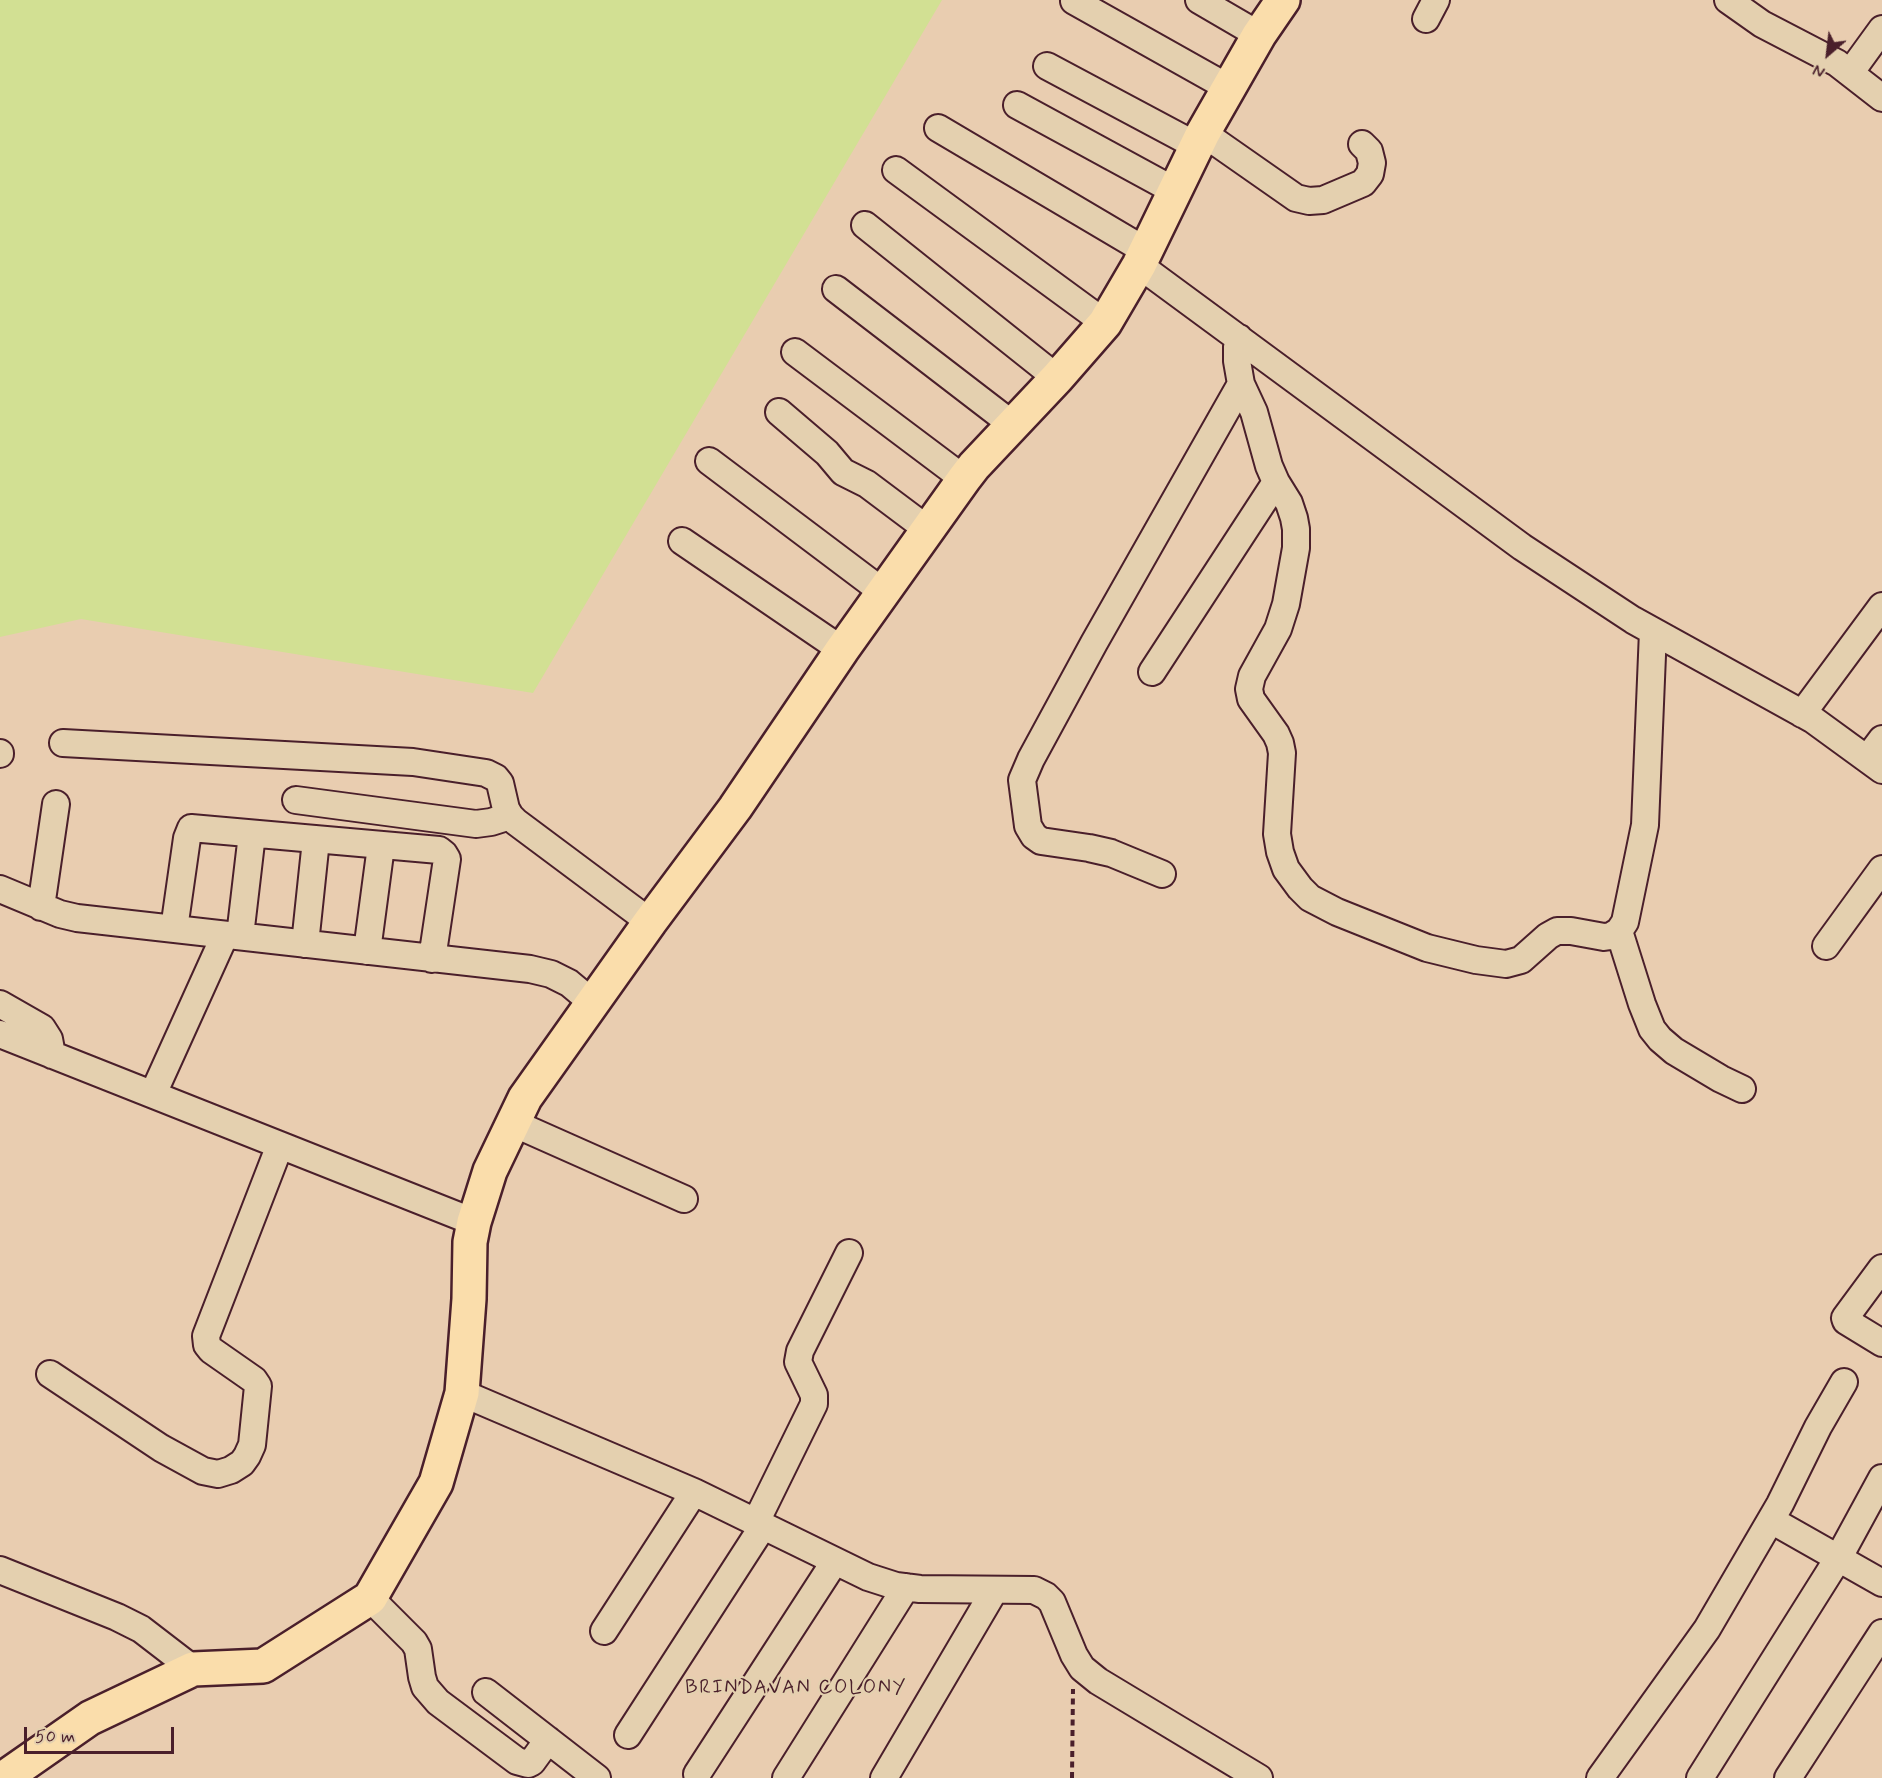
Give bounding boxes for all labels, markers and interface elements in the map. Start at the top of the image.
north arrow [1798,24,1858,84]
text: N [1810,59,1829,82]
district label: BRINDAVAN COLONY [687,1677,905,1701]
scale bar [27,1715,177,1753]
text: 50 m [35,1725,75,1749]

